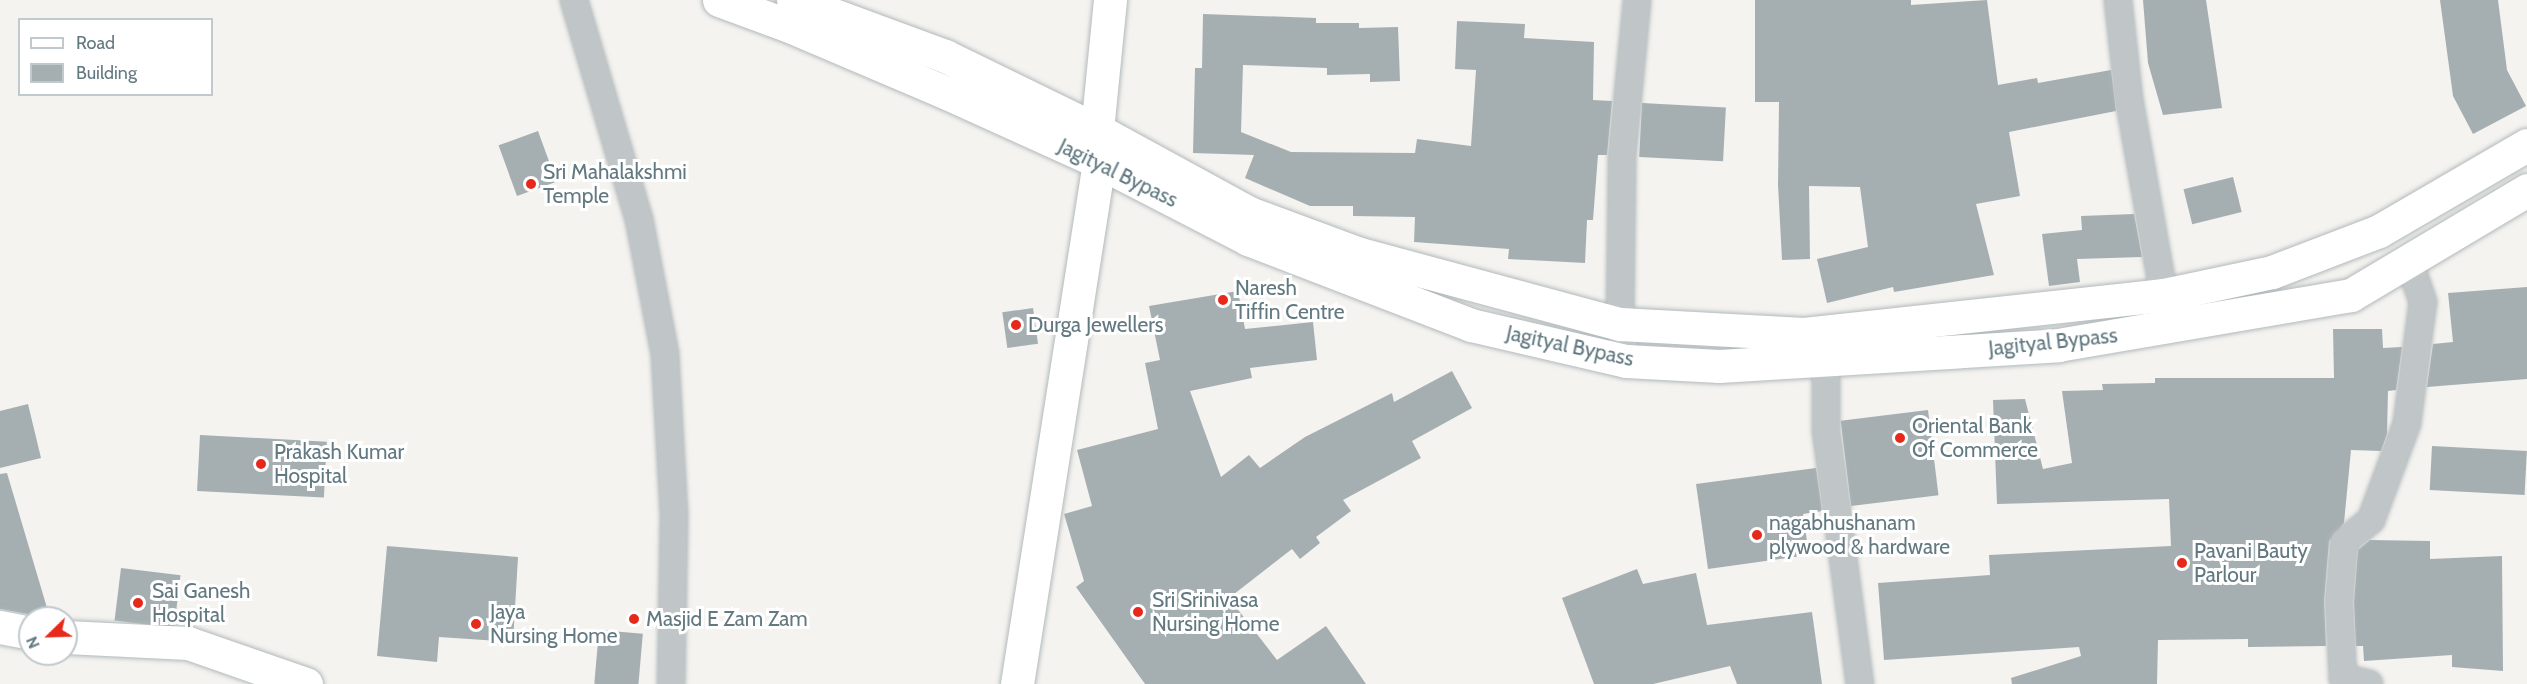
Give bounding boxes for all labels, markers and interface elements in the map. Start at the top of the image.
legend [18,18,213,96]
text: Road [76,32,115,54]
text: Building [76,62,137,84]
street label: Jagityal Bypass [1054,133,1182,213]
place label: Sri Mahalakshmi Temple [543,159,687,209]
marker: Sri Mahalakshmi Temple [524,177,538,191]
place label: Naresh Tiffin Centre [1235,275,1344,325]
marker: Naresh Tiffin Centre [1216,293,1230,307]
place label: Durga Jewellers [1028,312,1163,338]
marker: Durga Jewellers [1009,318,1023,332]
street label: Jagityal Bypass [1504,320,1636,372]
street label: Jagityal Bypass [1987,323,2119,361]
place label: Oriental Bank Of Commerce [1912,413,2038,463]
marker: Oriental Bank Of Commerce [1893,431,1907,445]
place label: Prakash Kumar Hospital [274,439,404,489]
marker: Prakash Kumar Hospital [252,455,270,473]
place label: nagabhushanam plywood & hardware [1769,510,1950,560]
marker: nagabhushanam plywood & hardware [1750,528,1764,542]
place label: Pavani Bauty Parlour [2194,538,2308,588]
marker: Pavani Bauty Parlour [2175,556,2189,570]
place label: Sai Ganesh Hospital [152,578,250,628]
place label: Sri Srinivasa Nursing Home [1152,587,1280,637]
marker: Sai Ganesh Hospital [129,594,147,612]
place label: Jaya Nursing Home [490,599,618,649]
marker: Sri Srinivasa Nursing Home [1129,603,1147,621]
north arrow [18,606,78,666]
place label: Masjid E Zam Zam [646,606,808,632]
marker: Masjid E Zam Zam [627,612,641,626]
marker: Jaya Nursing Home [467,615,485,633]
text: N [22,634,44,651]

